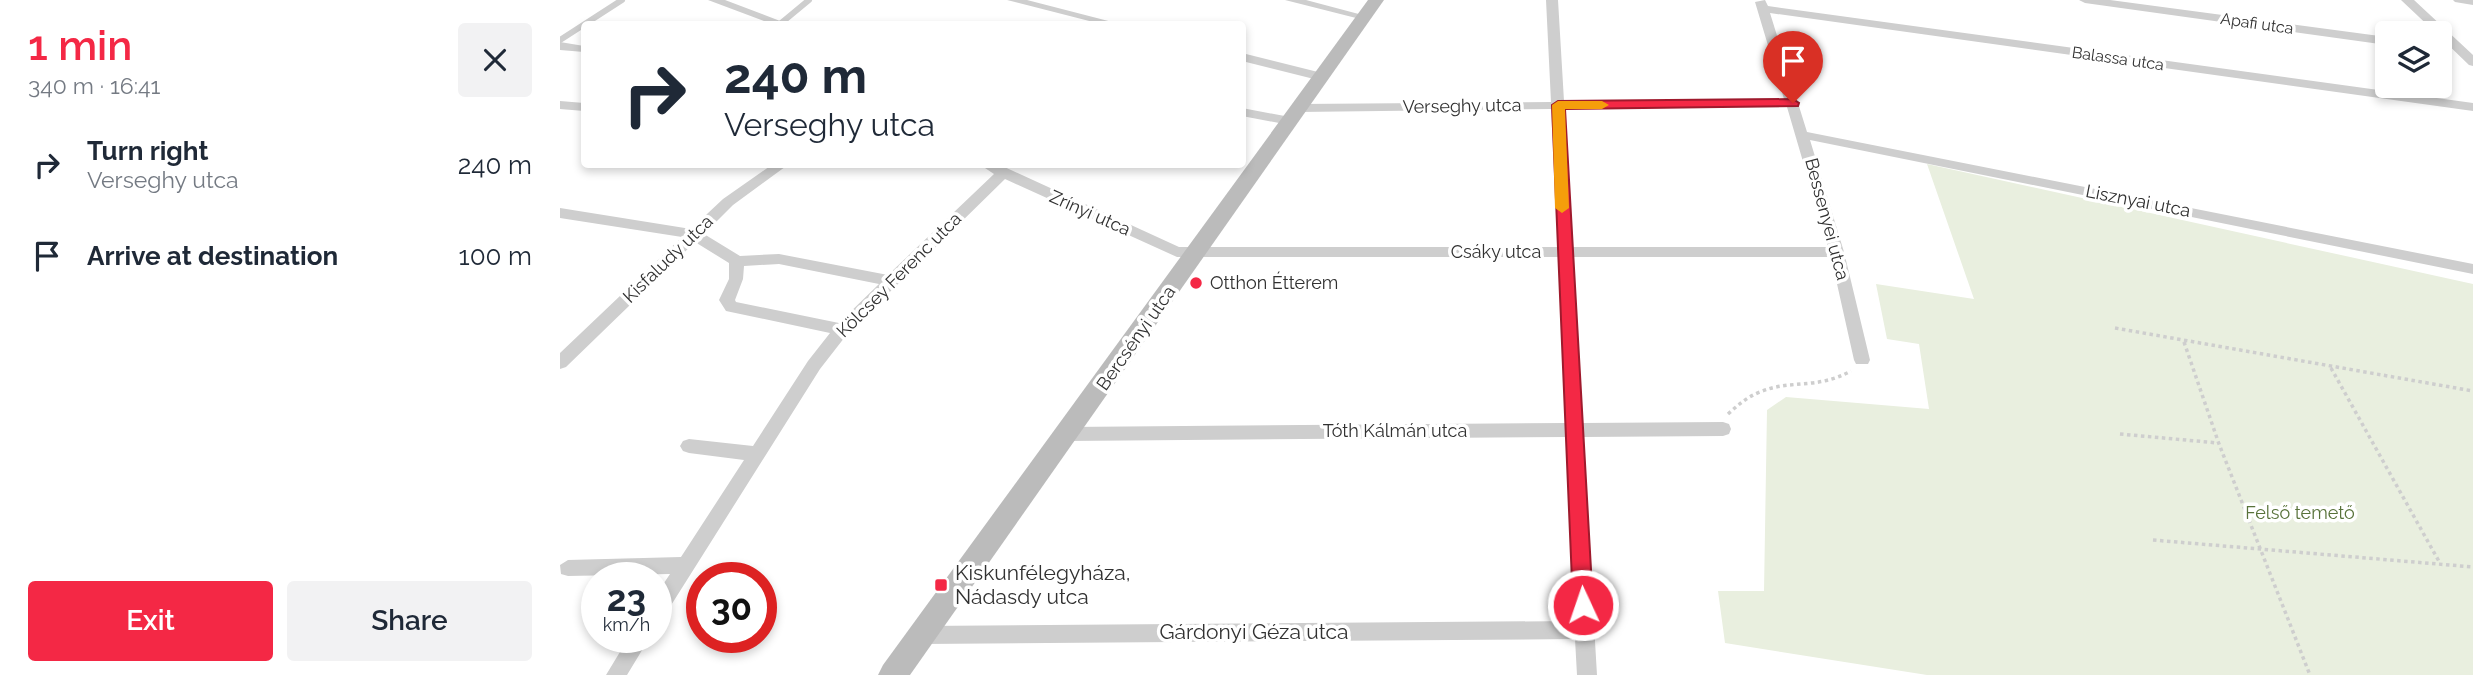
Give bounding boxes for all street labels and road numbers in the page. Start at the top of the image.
street label: Apafi utca [2219,9,2295,38]
street label: Balassa utca [2071,43,2165,74]
street label: Verseghy utca [1402,94,1522,117]
street label: Bessenyei utca [1801,156,1854,282]
street label: Lisznyai utca [2084,180,2192,221]
street label: Zrínyi utca [1047,185,1134,240]
street label: Kölcsey Ferenc utca [832,208,965,341]
street label: Kisfaludy utca [618,211,717,307]
street label: Csáky utca [1451,241,1541,262]
street label: Bercsényi utca [1092,281,1179,394]
street label: Tóth Kálmán utca [1323,420,1467,441]
street label: Gárdonyi Géza utca [1159,619,1349,644]

